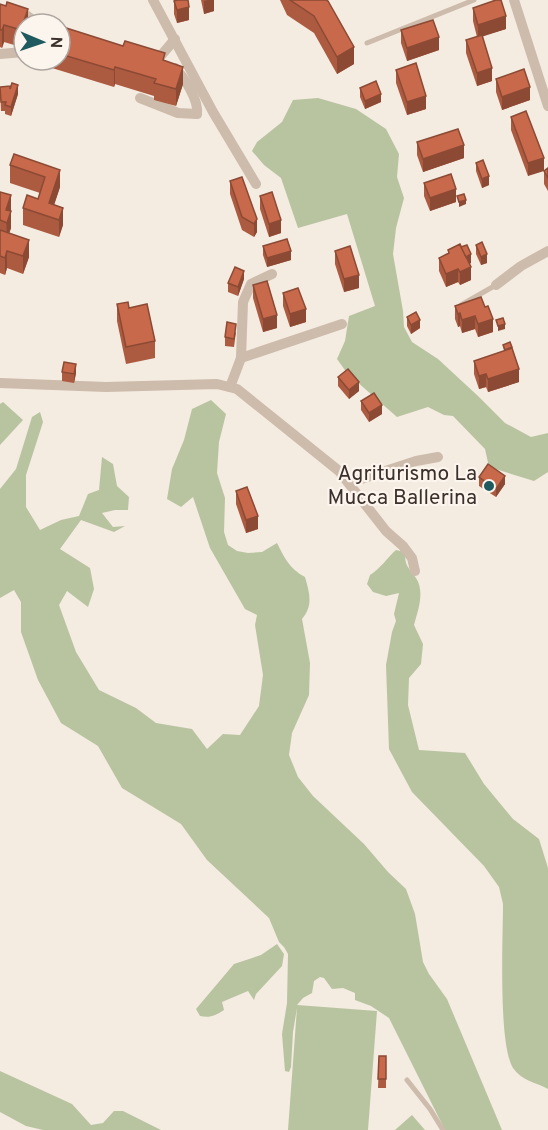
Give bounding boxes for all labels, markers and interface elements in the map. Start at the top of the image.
north arrow [12,12,72,72]
text: N [45,36,65,49]
place label: Agriturismo La Mucca Ballerina [328,461,477,512]
marker: Agriturismo La Mucca Ballerina [482,479,496,493]

